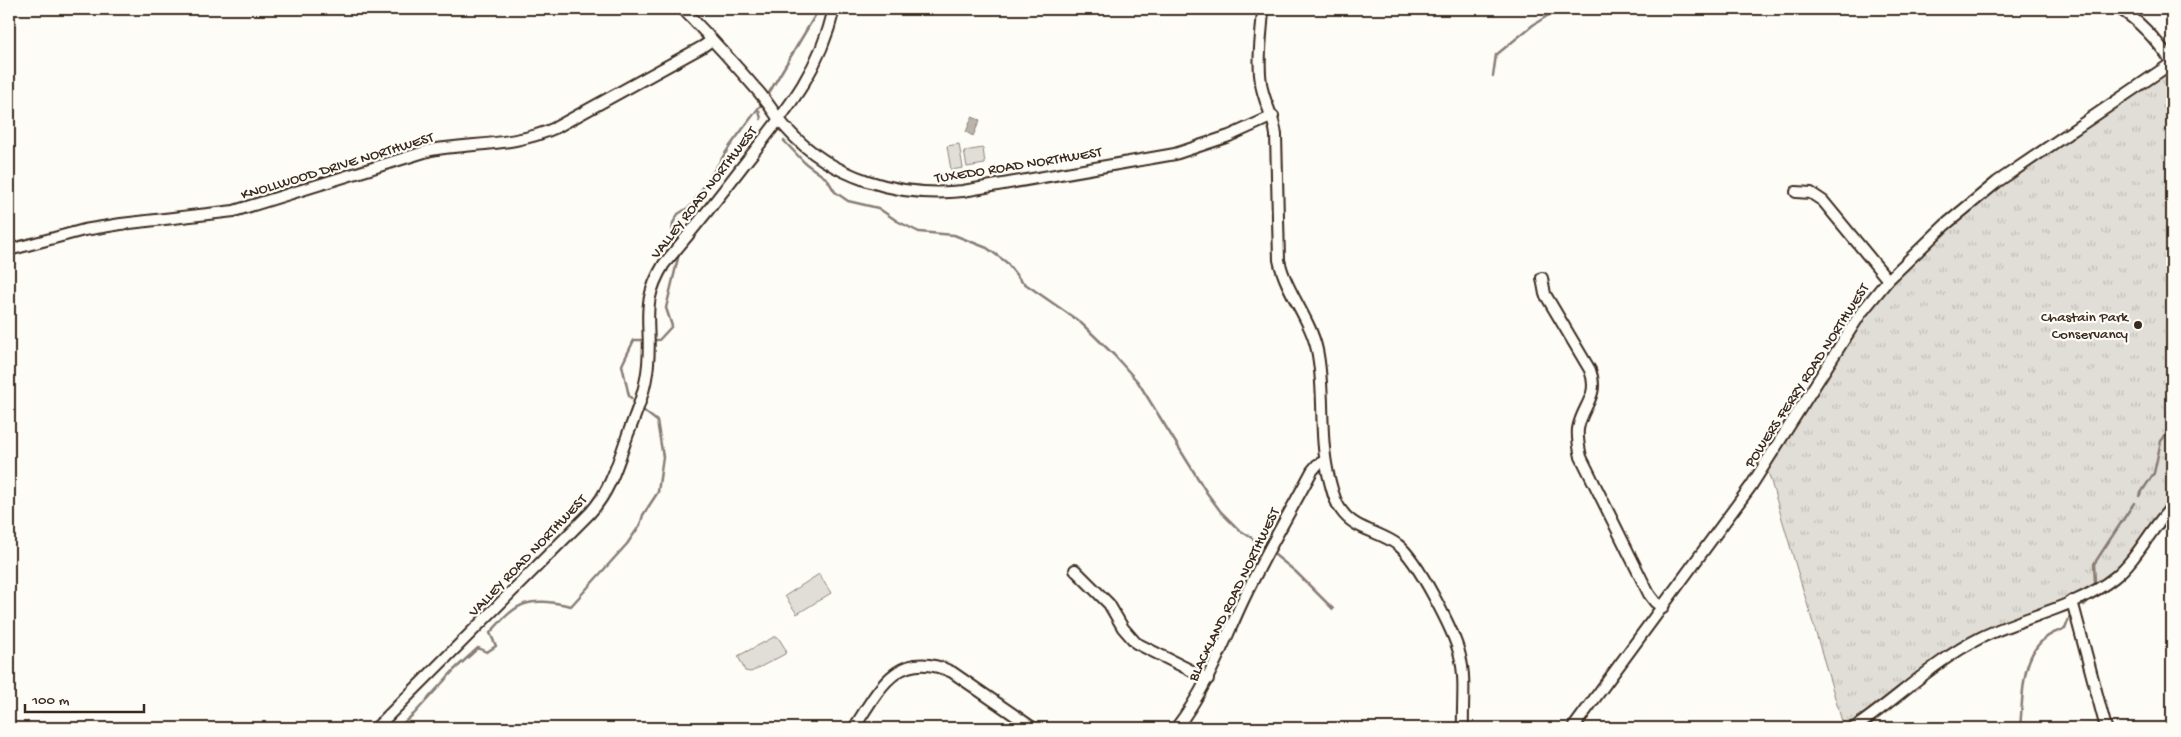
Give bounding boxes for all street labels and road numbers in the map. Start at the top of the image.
street label: VALLEY ROAD NORTHWEST [647,123,763,264]
street label: KNOLLWOOD DRIVE NORTHWEST [239,129,437,205]
street label: TUXEDO ROAD NORTHWEST [932,144,1104,188]
street label: POWERS FERRY ROAD NORTHWEST [1741,280,1875,472]
street label: VALLEY ROAD NORTHWEST [465,491,592,622]
street label: BLACKLAND ROAD NORTHWEST [1184,504,1285,685]

